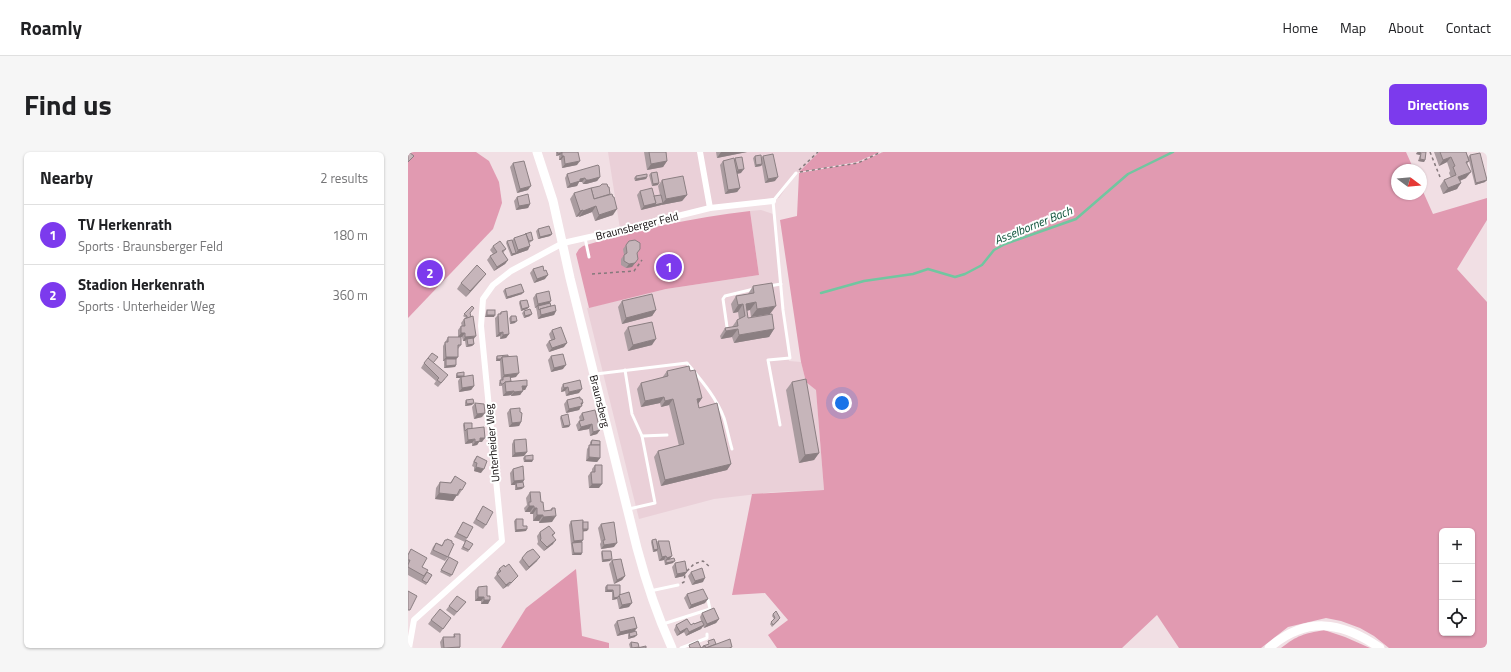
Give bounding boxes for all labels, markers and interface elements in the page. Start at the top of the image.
text: Roamly [20,13,82,42]
text: Home [1283,17,1318,38]
text: Map [1340,17,1366,38]
text: About [1388,17,1424,38]
text: Contact [1446,17,1491,38]
text: Find us [24,83,112,126]
button: Directions [1389,84,1487,125]
north arrow [1391,164,1427,200]
text: Nearby [40,165,93,191]
text: 2 results [320,168,368,188]
water label: Asselborner Bach [991,200,1076,249]
street label: Braunsberger Feld [594,208,680,244]
text: TV Herkenrath [78,213,172,236]
text: 1 [49,225,57,245]
text: 180 m [332,225,368,245]
text: Sports · Braunsberger Feld [78,236,223,256]
pin: 1 [656,252,682,282]
pin: 2 [417,258,443,288]
text: Stadion Herkenrath [78,273,205,296]
text: 2 [49,285,57,305]
text: 360 m [332,285,368,305]
text: Sports · Unterheider Weg [78,296,215,316]
street label: Braunsberg [586,373,614,429]
your location [832,393,852,413]
street label: Unterheider Weg [481,403,503,483]
map controls [1439,528,1475,636]
button: + [1439,528,1475,564]
button: − [1439,564,1475,600]
button: locate [1439,600,1475,636]

